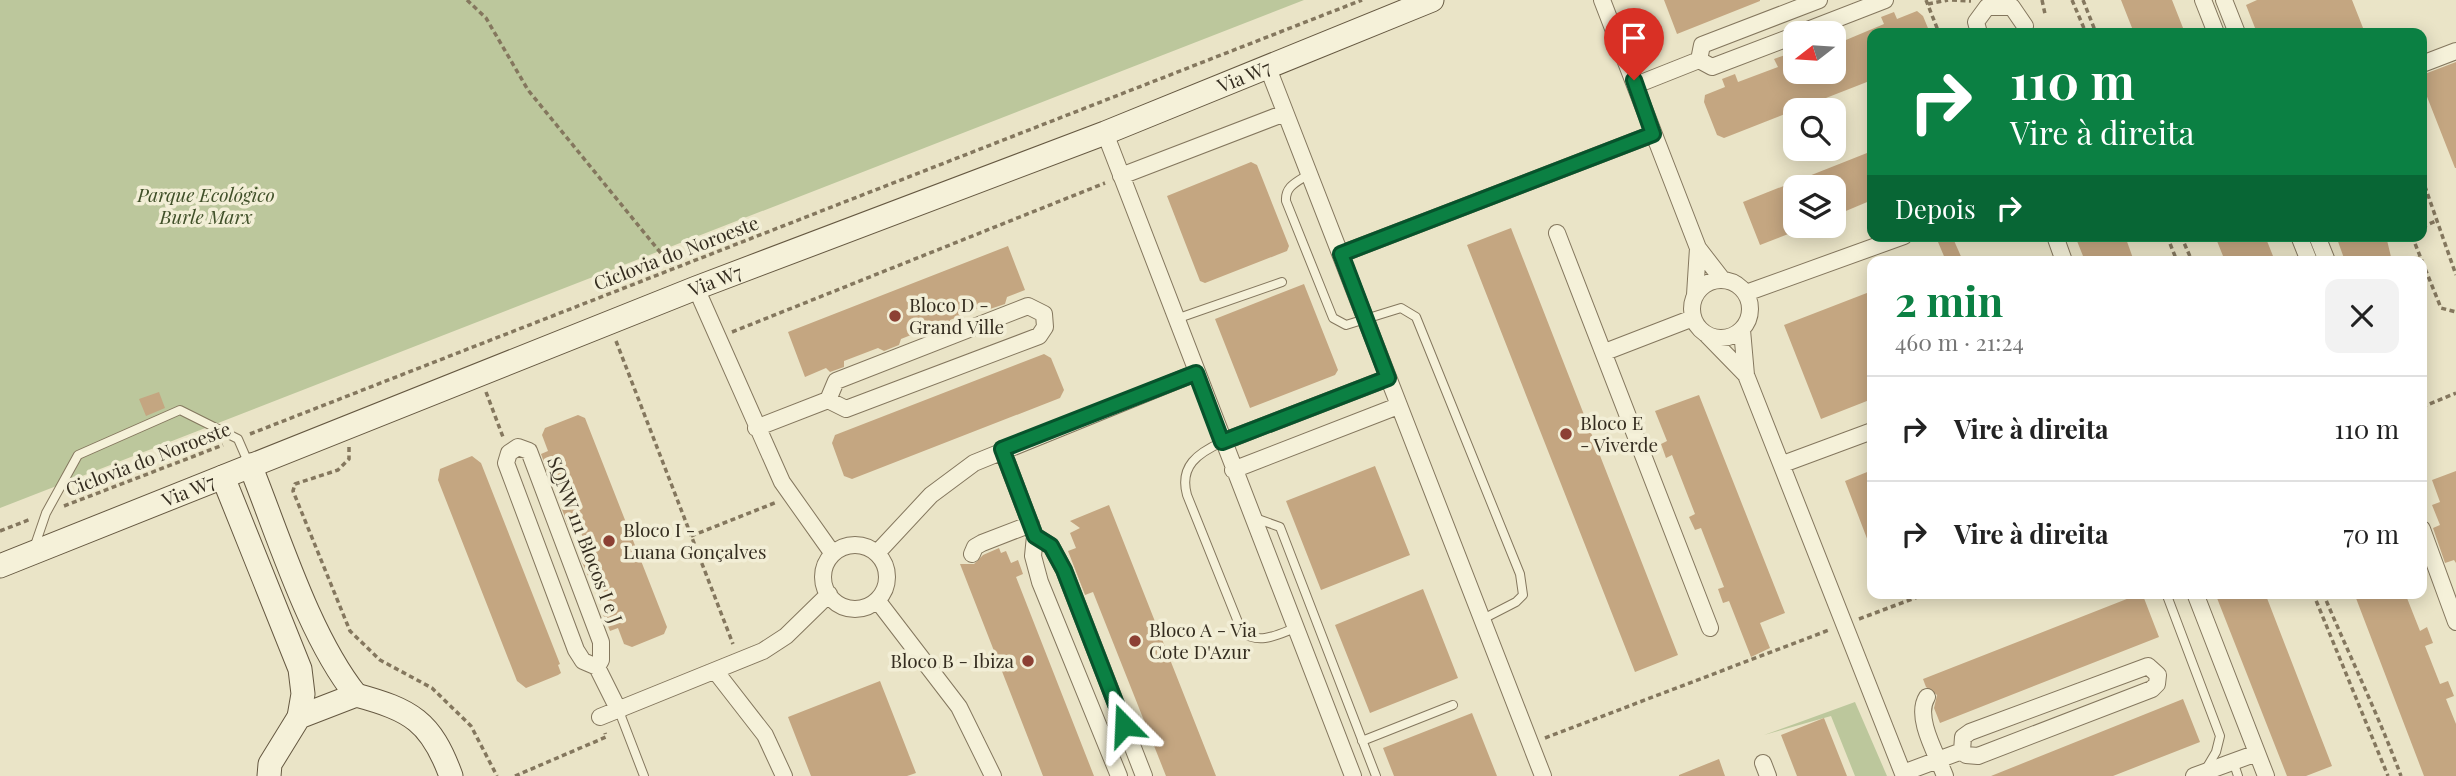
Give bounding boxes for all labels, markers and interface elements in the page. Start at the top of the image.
pin [1604,8,1664,80]
icon: arrive [1615,19,1653,57]
north arrow [1783,21,1846,84]
map controls [1783,21,1846,238]
text: 110 m [2010,47,2135,112]
street label: Via W7 [1212,53,1274,98]
icon: right [1895,56,1986,147]
button: search [1783,98,1846,161]
text: Vire à direita [2010,110,2194,153]
button: layers [1783,175,1846,238]
park label: Parque Ecológico Burle Marx [136,181,275,229]
icon: right [1990,189,2028,227]
text: Depois [1895,191,1976,226]
street label: Ciclovia do Noroeste [589,209,762,296]
street label: Via W7 [683,258,746,302]
text: 2 min [1895,272,2003,328]
button: close [2325,279,2399,353]
place label: Bloco D - Grand Ville [909,291,1004,339]
marker: Bloco D - Grand Ville [887,308,903,324]
text: 460 m · 21:24 [1895,326,2024,357]
place label: Bloco E - Viverde [1580,409,1658,457]
icon: right [1895,410,1933,448]
text: Vire à direita [1954,411,2109,446]
text: 110 m [2335,411,2399,446]
street label: Ciclovia do Noroeste [61,415,234,502]
marker: Bloco E - Viverde [1558,426,1574,442]
street label: SQNW 111 Blocos I e J [542,453,630,627]
street label: Via W7 [157,467,219,512]
icon: right [1895,515,1933,553]
place label: Bloco I - Luana Gonçalves [623,516,766,564]
text: Vire à direita [1954,516,2109,551]
text: 70 m [2343,516,2399,551]
marker: Bloco I - Luana Gonçalves [601,533,617,549]
place label: Bloco A - Via Cote D'Azur [1149,616,1257,664]
marker: Bloco A - Via Cote D'Azur [1127,633,1143,649]
place label: Bloco B - Ibiza [890,647,1015,673]
marker: Bloco B - Ibiza [1020,653,1036,669]
position arrow [1087,688,1161,762]

